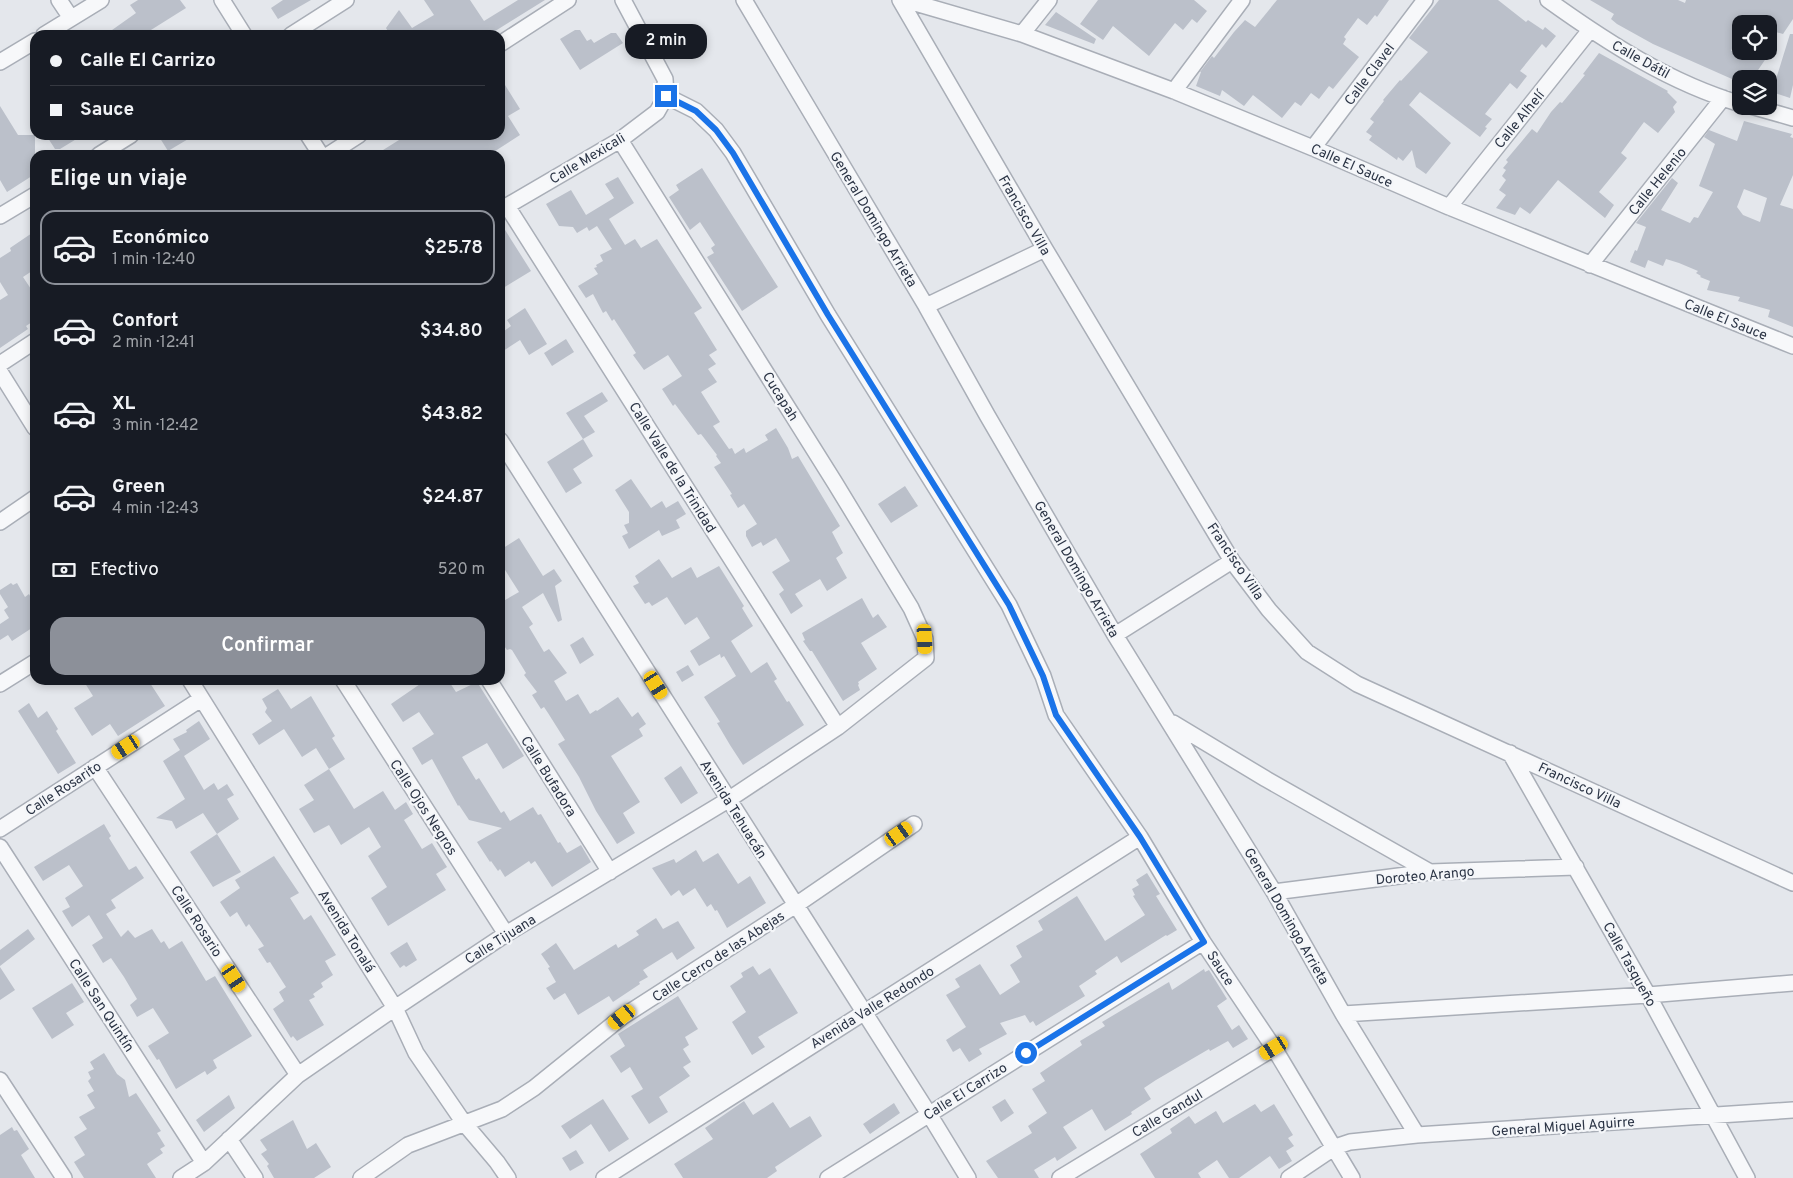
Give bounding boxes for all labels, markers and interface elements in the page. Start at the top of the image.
map controls [1732,15,1777,115]
button: locate [1732,15,1777,60]
callout: 2 min [625,23,707,58]
text: 2 min [645,31,687,51]
street label: Calle Dátil [1608,37,1672,83]
street label: Calle Clavel [1341,41,1399,109]
text: Calle El Carrizo [80,49,216,73]
button: layers [1732,70,1777,115]
route end [655,85,677,107]
street label: Calle Alhelí [1492,86,1550,153]
text: Sauce [80,98,134,122]
street label: Calle Mexicali [547,130,629,189]
street label: Calle El Sauce [1308,141,1395,192]
street label: Calle Helenio [1626,144,1691,219]
street label: General Domingo Arrieta [825,149,920,291]
text: Elige un viaje [50,166,187,193]
street label: Francisco Villa [994,173,1053,259]
icon: car [52,225,97,270]
text: Económico [112,226,209,250]
text: $25.78 [424,236,483,260]
text: 1 min · 12:40 [112,250,195,270]
street label: Calle El Sauce [1681,296,1769,345]
icon: car [52,308,97,353]
text: Confort [112,309,178,333]
text: $34.80 [420,319,483,343]
text: 2 min · 12:41 [112,333,195,353]
street label: Cucapah [758,369,801,424]
icon: car [52,391,97,436]
text: XL [112,392,135,416]
street label: Calle Valle de la Trinidad [625,399,719,536]
text: $43.82 [421,402,483,426]
text: 3 min · 12:42 [112,416,199,436]
icon: car [52,474,97,519]
text: Green [112,475,165,499]
text: $24.87 [422,485,483,509]
street label: General Domingo Arrieta [1030,498,1122,641]
text: 4 min · 12:43 [112,499,199,519]
street label: Francisco Villa [1203,520,1267,604]
icon: cash [50,556,78,584]
text: Efectivo [90,558,159,582]
text: 520 m [438,560,485,580]
button: Confirmar [50,617,485,675]
car [916,624,933,654]
car [641,668,670,702]
car [109,733,142,761]
street label: Calle Bufadora [516,733,579,820]
street label: Calle Ojos Negros [385,757,460,859]
street label: Avenida Tehuacán [696,757,770,862]
street label: Calle Rosarito [23,758,105,820]
street label: Francisco Villa [1535,760,1624,813]
car [882,819,915,849]
street label: General Domingo Arrieta [1240,845,1332,988]
street label: Doroteo Arango [1375,864,1476,889]
street label: Calle Rosario [166,883,225,961]
street label: Avenida Tonalá [314,887,378,976]
street label: Calle Cerro de las Abejas [649,908,788,1006]
street label: Calle Tijuana [462,912,539,969]
street label: Calle Tasqueño [1598,919,1659,1010]
street label: Sauce [1202,948,1237,989]
street label: Calle San Quintín [64,956,137,1056]
car [219,961,248,995]
street label: Avenida Valle Redondo [808,963,938,1053]
car [605,1002,638,1032]
car [1257,1034,1290,1062]
route start [1015,1042,1037,1064]
street label: Calle El Carrizo [921,1060,1011,1125]
street label: Calle Gandul [1129,1087,1206,1142]
street label: General Miguel Aguirre [1491,1114,1635,1141]

